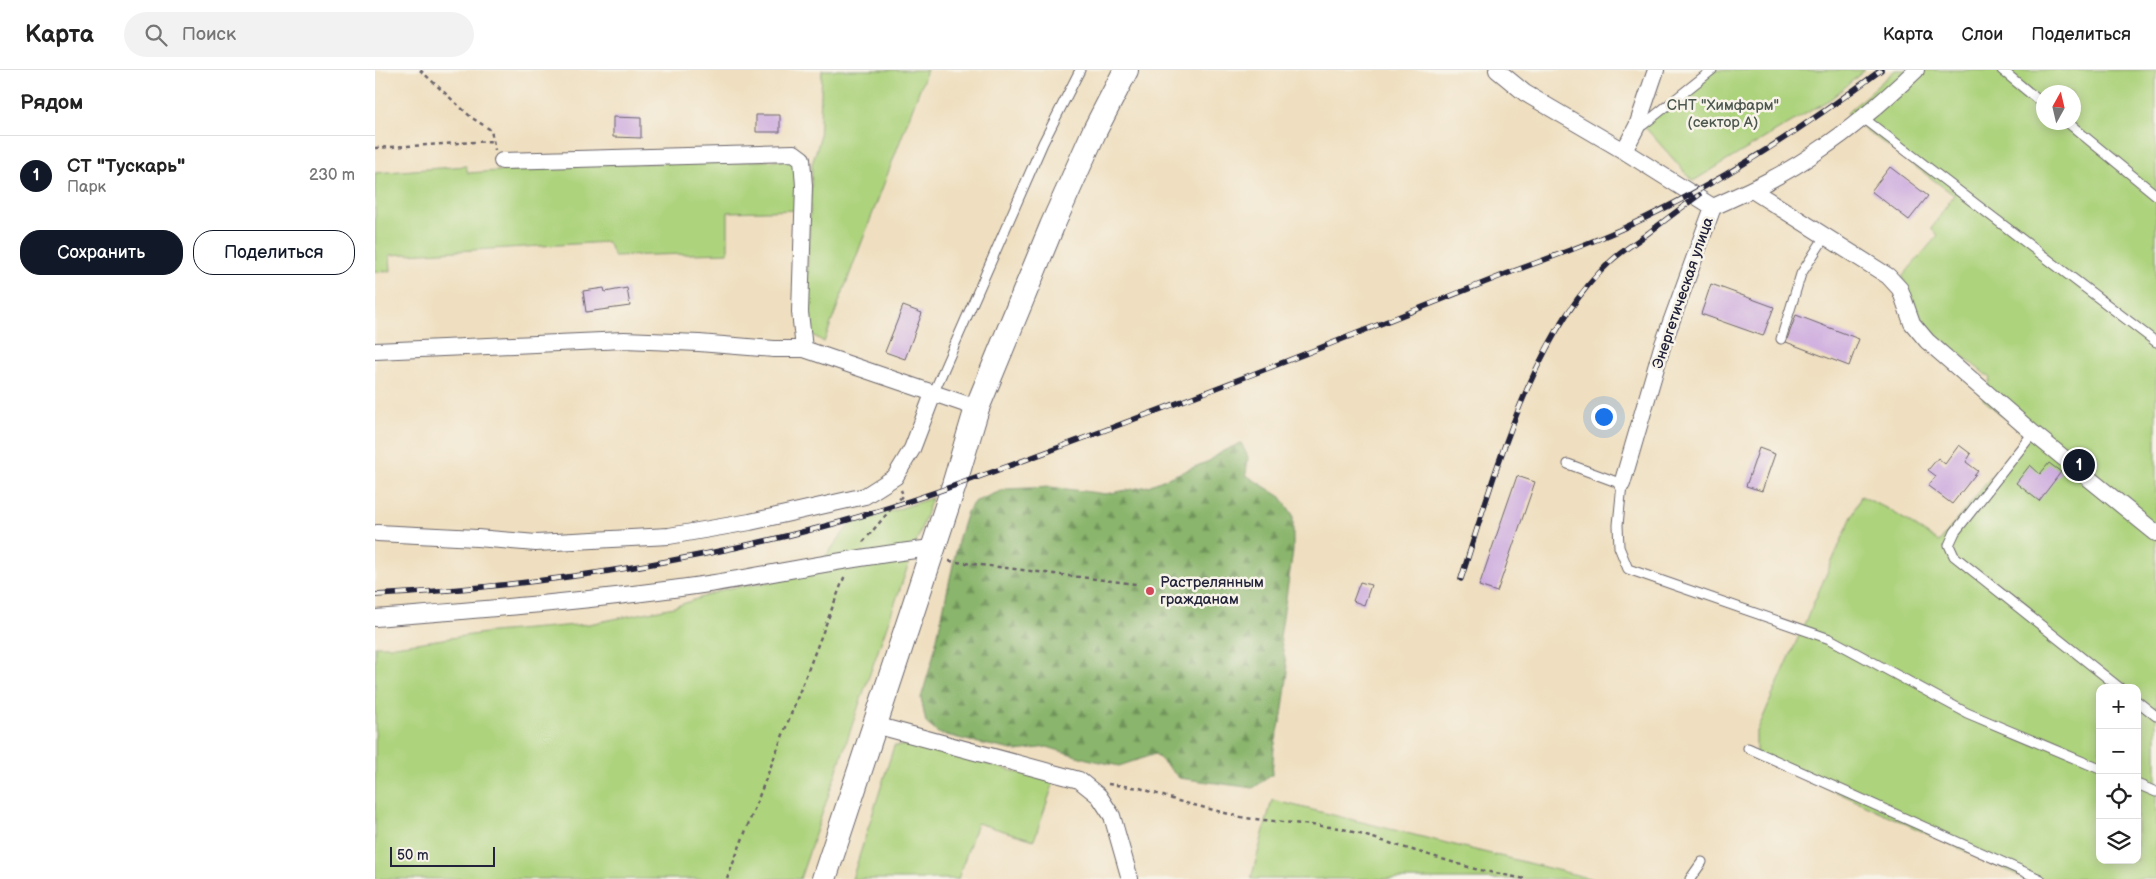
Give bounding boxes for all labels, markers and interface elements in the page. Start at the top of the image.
search box [124,12,474,57]
text: Карта [25,20,94,49]
icon: search [142,21,170,49]
text: Поиск [182,23,236,46]
text: Карта [1883,24,1933,45]
text: Слои [1961,24,2003,45]
text: Поделиться [2031,24,2131,45]
north arrow [2036,85,2081,130]
text: Рядом [20,90,83,115]
park label: СНТ "Химфарм" (сектор А) [1667,96,1779,132]
text: СТ "Тускарь" [67,155,185,178]
text: 1 [33,166,39,185]
text: 230 m [309,166,355,185]
text: Парк [67,178,106,197]
street label: Энергетическая улица [1648,215,1718,371]
button: Сохранить [20,230,183,275]
button: Поделиться [193,230,355,275]
your location [1591,404,1617,430]
pin: 1 [2063,446,2095,484]
place label: Растрелянным гражданам [1160,573,1264,609]
marker: Растрелянным гражданам [1144,585,1156,597]
map controls [2096,684,2141,864]
button: + [2096,684,2141,729]
button: − [2096,729,2141,774]
button: locate [2096,774,2141,819]
button: layers [2096,819,2141,864]
scale bar [390,844,495,867]
text: 50 m [397,847,429,864]

